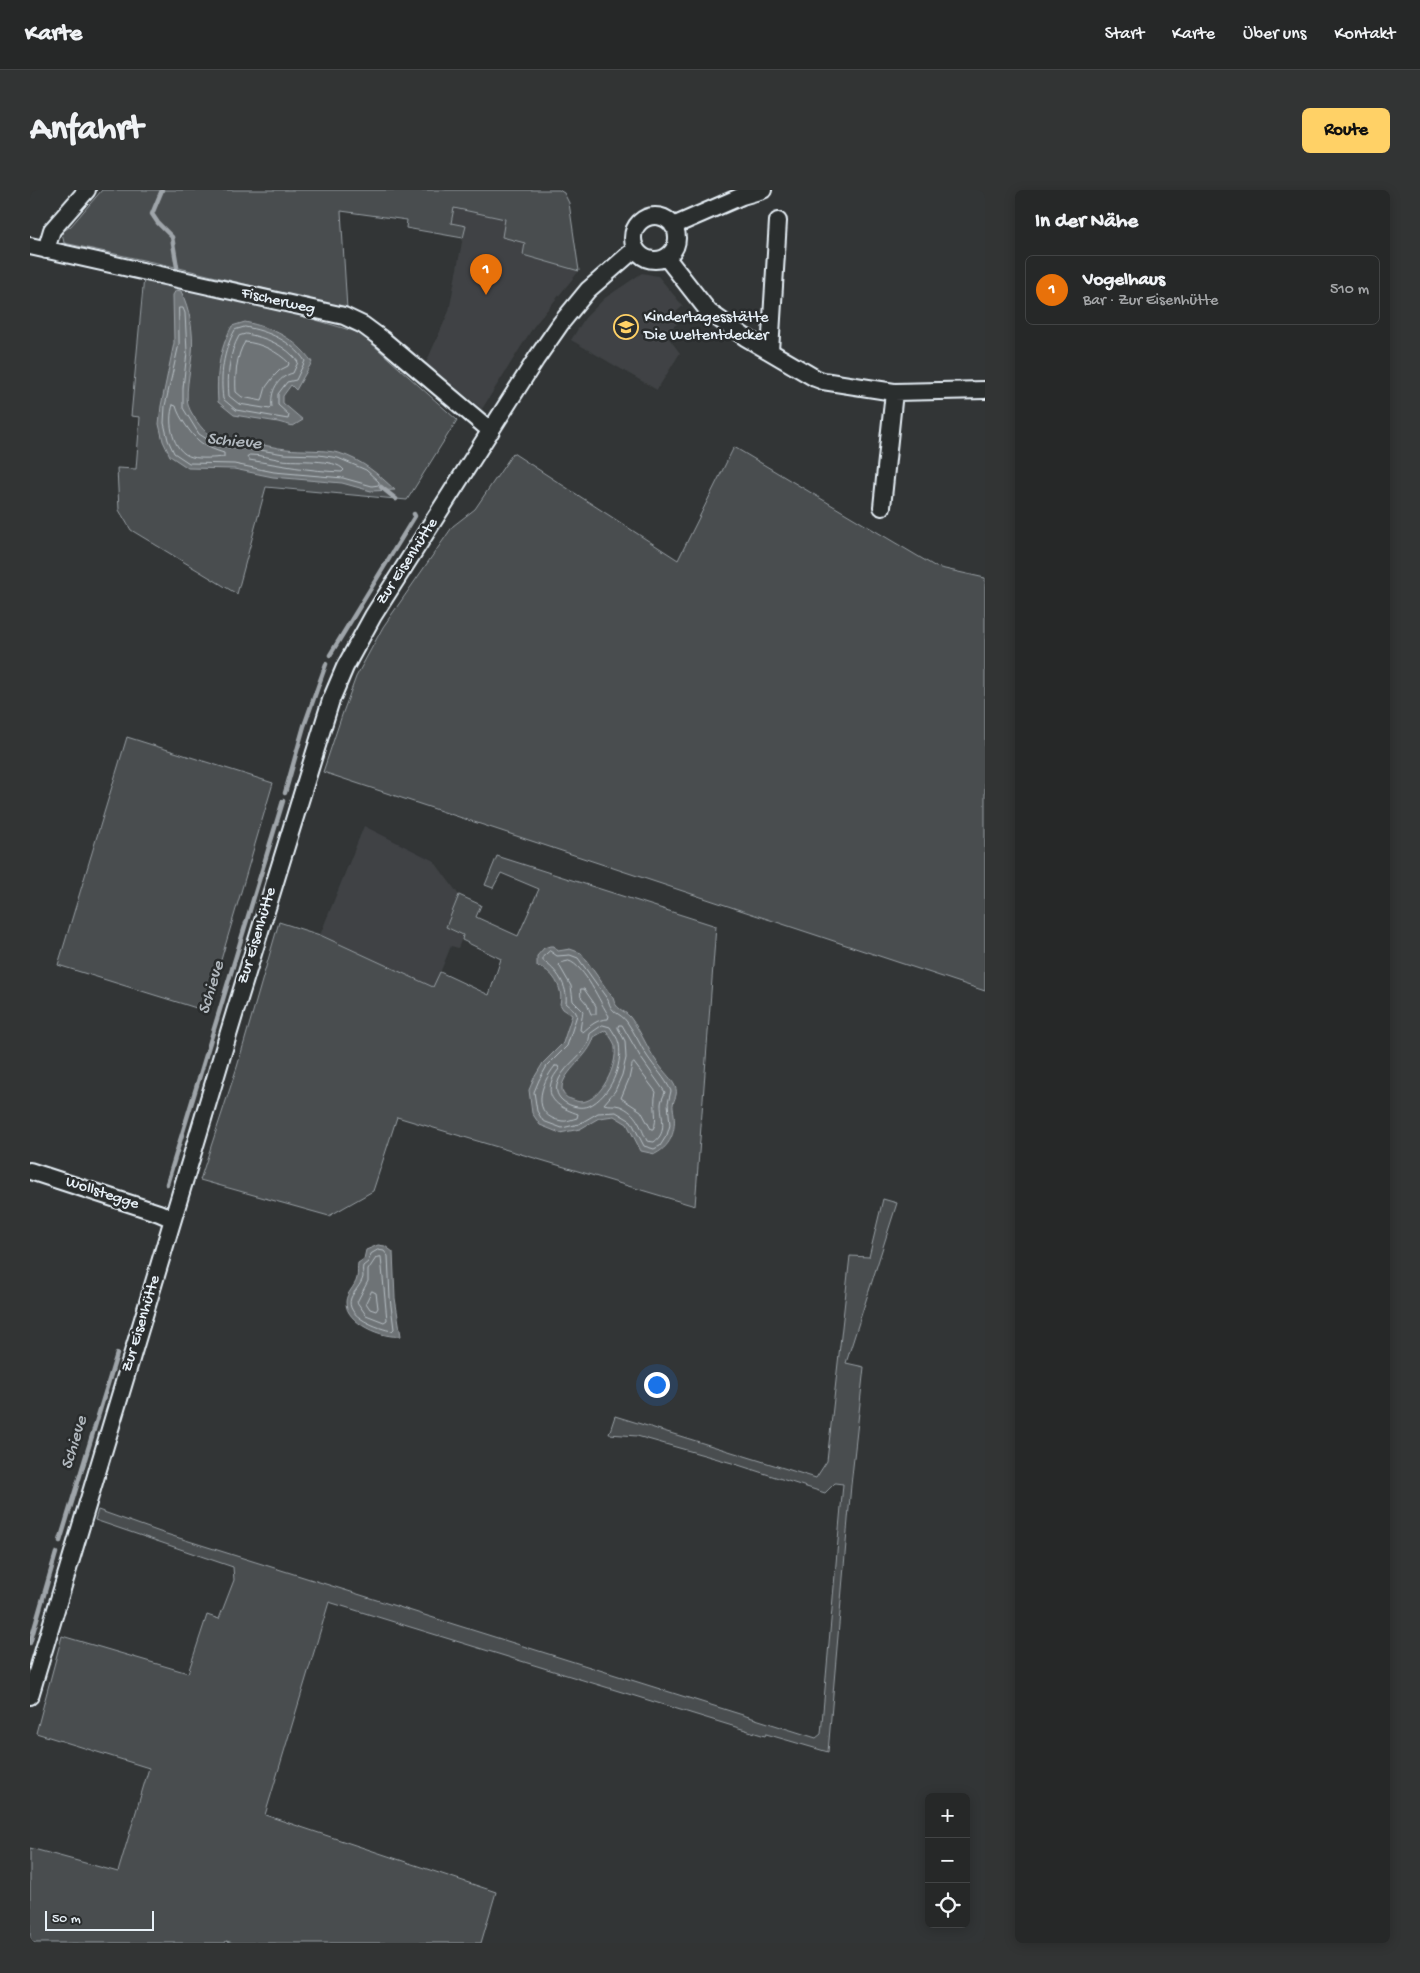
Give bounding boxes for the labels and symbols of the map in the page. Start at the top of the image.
pin: 1 [470,254,502,295]
street label: Fischerweg [238,284,317,320]
place label: Kindertagesstätte Die Weltentdecker [643,309,770,346]
school or university icon: Kindertagesstätte Die Weltentdecker [613,314,639,340]
water label: Schieve [206,429,263,455]
street label: Zur Eisenhütte [373,514,444,609]
street label: Zur Eisenhütte [234,885,282,987]
water label: Schieve [194,958,230,1017]
street label: Wollstegge [63,1173,142,1215]
street label: Zur Eisenhütte [118,1273,166,1375]
your location [644,1372,670,1398]
water label: Schieve [57,1413,93,1472]
scale bar [45,1908,154,1931]

